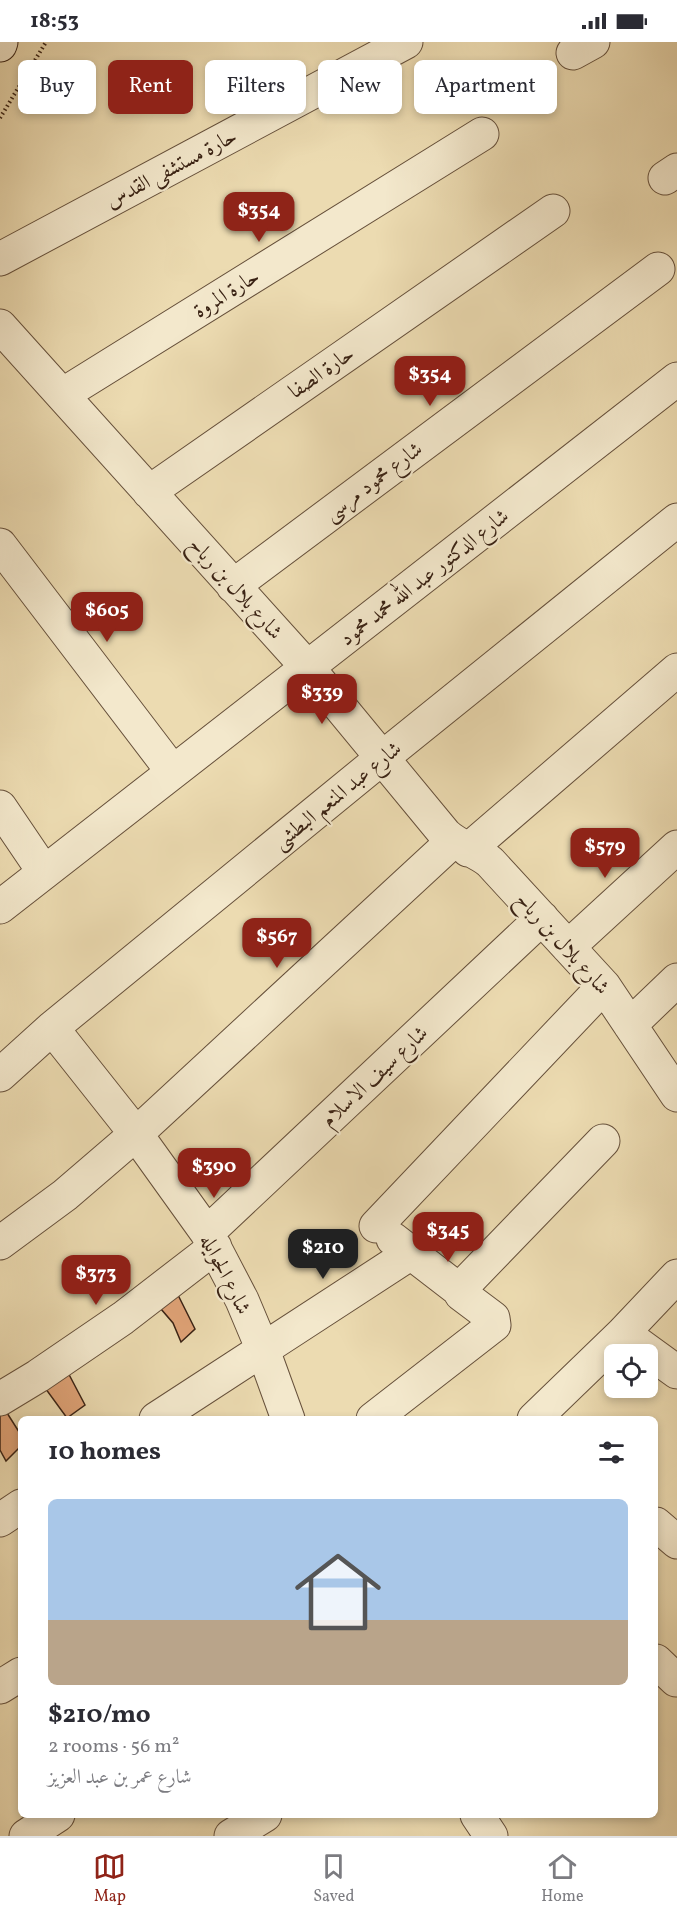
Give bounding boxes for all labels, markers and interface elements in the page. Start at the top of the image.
text: 18:53 [30,6,79,37]
chip: Buy [18,60,96,114]
chip: Rent [108,60,193,114]
chip: Filters [205,60,306,114]
chip: New [318,60,402,114]
chip: Apartment [414,60,557,114]
street label: حارة مستشفى القدس [101,122,243,216]
pin: $354 [223,192,295,243]
text: $354 [237,197,281,225]
street label: حارة المروة [188,263,266,326]
street label: حارة الصفا [283,340,360,406]
pin: $354 [394,356,466,407]
text: $354 [408,361,452,389]
street label: شارع محمود مرسى [319,436,430,530]
street label: شارع الدكتور عبد الله محمد محمود [332,500,517,655]
street label: شارع بلال بن رباح [179,531,289,649]
pin: $605 [71,592,143,643]
text: $605 [85,597,129,625]
pin: $339 [286,674,358,725]
text: $339 [301,679,343,707]
street label: شارع عبد المنعم البطشى [267,735,411,860]
pin: $579 [569,828,641,879]
text: $579 [585,833,625,861]
street label: شارع بلال بن رباح [506,886,616,1004]
pin: $567 [241,918,313,969]
text: $567 [256,923,298,951]
street label: شارع سيف الاسلام [315,1020,436,1136]
pin: $390 [178,1148,250,1199]
text: $390 [192,1153,236,1181]
pin: $345 [412,1212,484,1263]
text: $345 [427,1217,469,1245]
street label: شارع الجوايله [190,1229,257,1321]
pin: $210 [287,1229,359,1280]
text: $210 [302,1234,344,1262]
pin: $373 [60,1255,132,1306]
text: $373 [76,1260,116,1288]
map controls [604,1344,658,1398]
button: locate [604,1344,658,1398]
text: 10 homes [48,1434,161,1470]
icon: filters [595,1436,628,1469]
icon: home [284,1538,392,1646]
text: $210/mo [48,1697,151,1733]
text: 2 rooms · 56 m² [48,1733,179,1761]
text: شارع عمر بن عبد العزيز [48,1764,192,1792]
tab: Map [93,1850,126,1908]
tab: Saved [313,1850,354,1908]
tab: Home [541,1850,584,1908]

